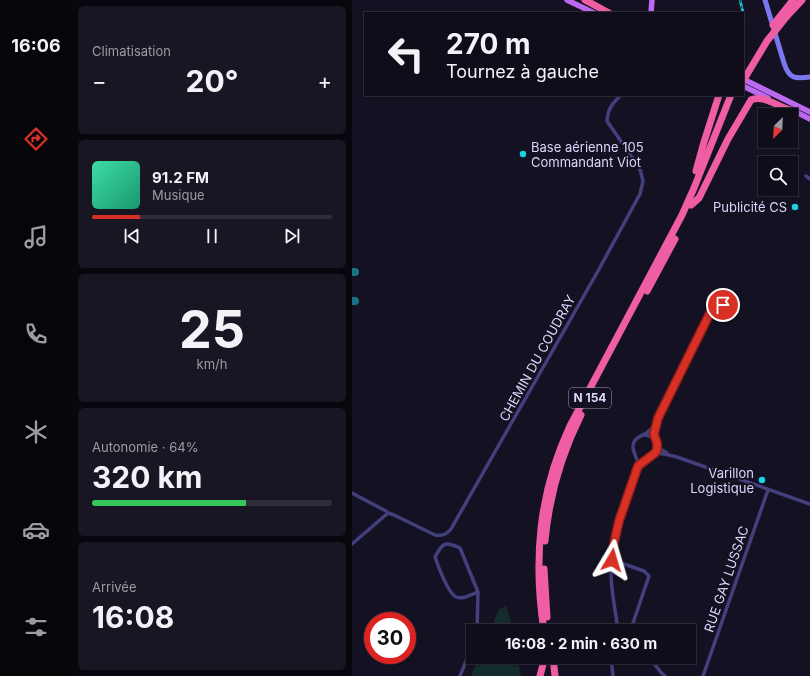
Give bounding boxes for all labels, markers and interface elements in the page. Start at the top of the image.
text: 270 m [446,27,531,61]
icon: left [380,28,432,80]
text: 16:06 [11,35,61,56]
text: Climatisation [92,43,171,59]
text: Tournez à gauche [446,61,599,82]
text: 20° [186,63,238,99]
text: − [92,68,107,94]
text: + [317,68,332,94]
north arrow [758,108,798,148]
map controls [758,108,798,196]
icon: directions [22,125,50,153]
place label: Base aérienne 105 Commandant Viot [531,139,644,170]
marker: Base aérienne 105 Commandant Viot [518,149,528,159]
button: search [758,156,798,196]
text: 91.2 FM [152,168,209,187]
text: Musique [152,187,205,203]
place label: Publicité CS [713,199,787,215]
marker: Publicité CS [790,202,800,212]
icon: music [22,223,50,251]
icon: previous [121,225,143,247]
icon: pause [201,225,223,247]
icon: next [281,225,303,247]
pin [706,288,740,322]
street label: CHEMIN DU COUDRAY [496,292,579,424]
icon: arrive [712,294,734,316]
text: 25 [179,298,245,361]
icon: phone [22,320,50,348]
text: km/h [197,356,227,372]
road number: N 154 [569,388,611,408]
icon: climate [22,418,50,446]
text: Autonomie · 64% [92,439,198,455]
text: 320 km [92,459,202,495]
place label: Varillon Logistique [690,465,754,496]
marker: Varillon Logistique [757,475,767,485]
icon: car [22,516,50,544]
street label: RUE GAY LUSSAC [700,524,752,634]
position arrow [591,539,633,581]
text: Arrivée [92,579,137,595]
text: 16:08 [92,599,174,635]
speed limit sign: 30 [364,612,416,664]
icon: filters [22,613,50,641]
text: 16:08 · 2 min · 630 m [505,634,657,653]

